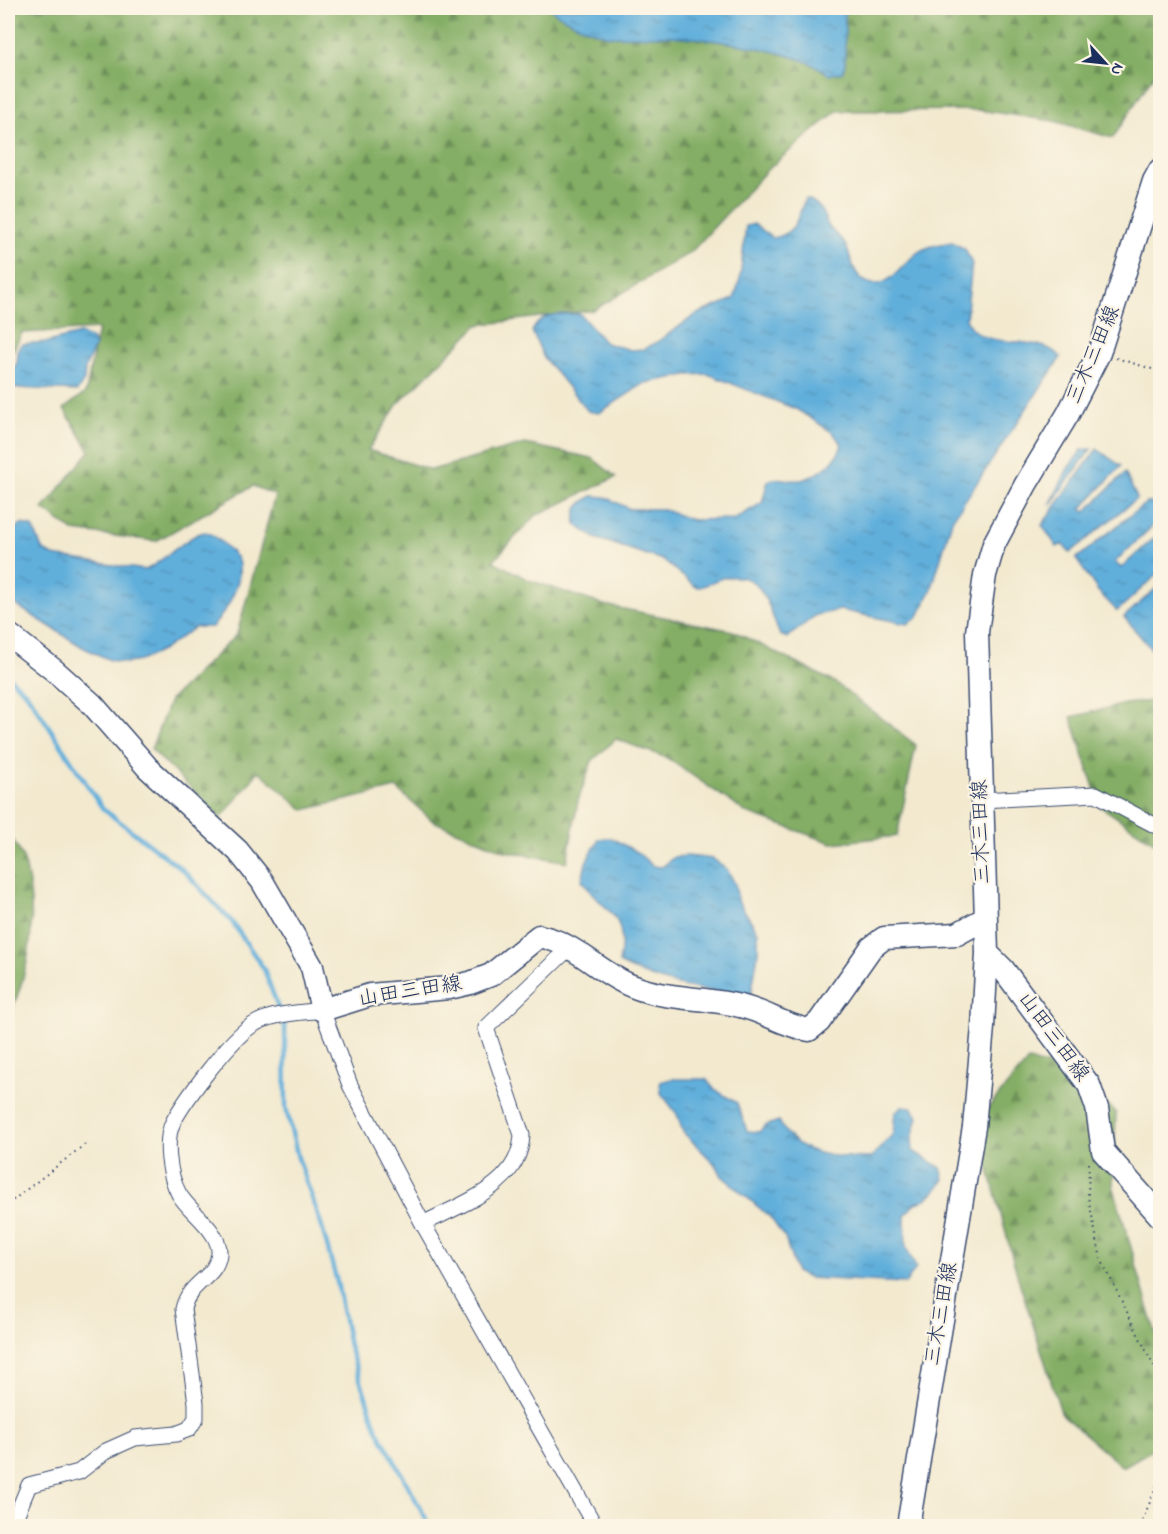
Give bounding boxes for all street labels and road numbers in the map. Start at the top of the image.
street label: 三木三田線 [1060,301,1128,409]
street label: 三木三田線 [965,779,999,885]
street label: 山田三田線 [356,969,464,1015]
street label: 山田三田線 [1010,986,1096,1088]
street label: 三木三田線 [918,1260,966,1368]

